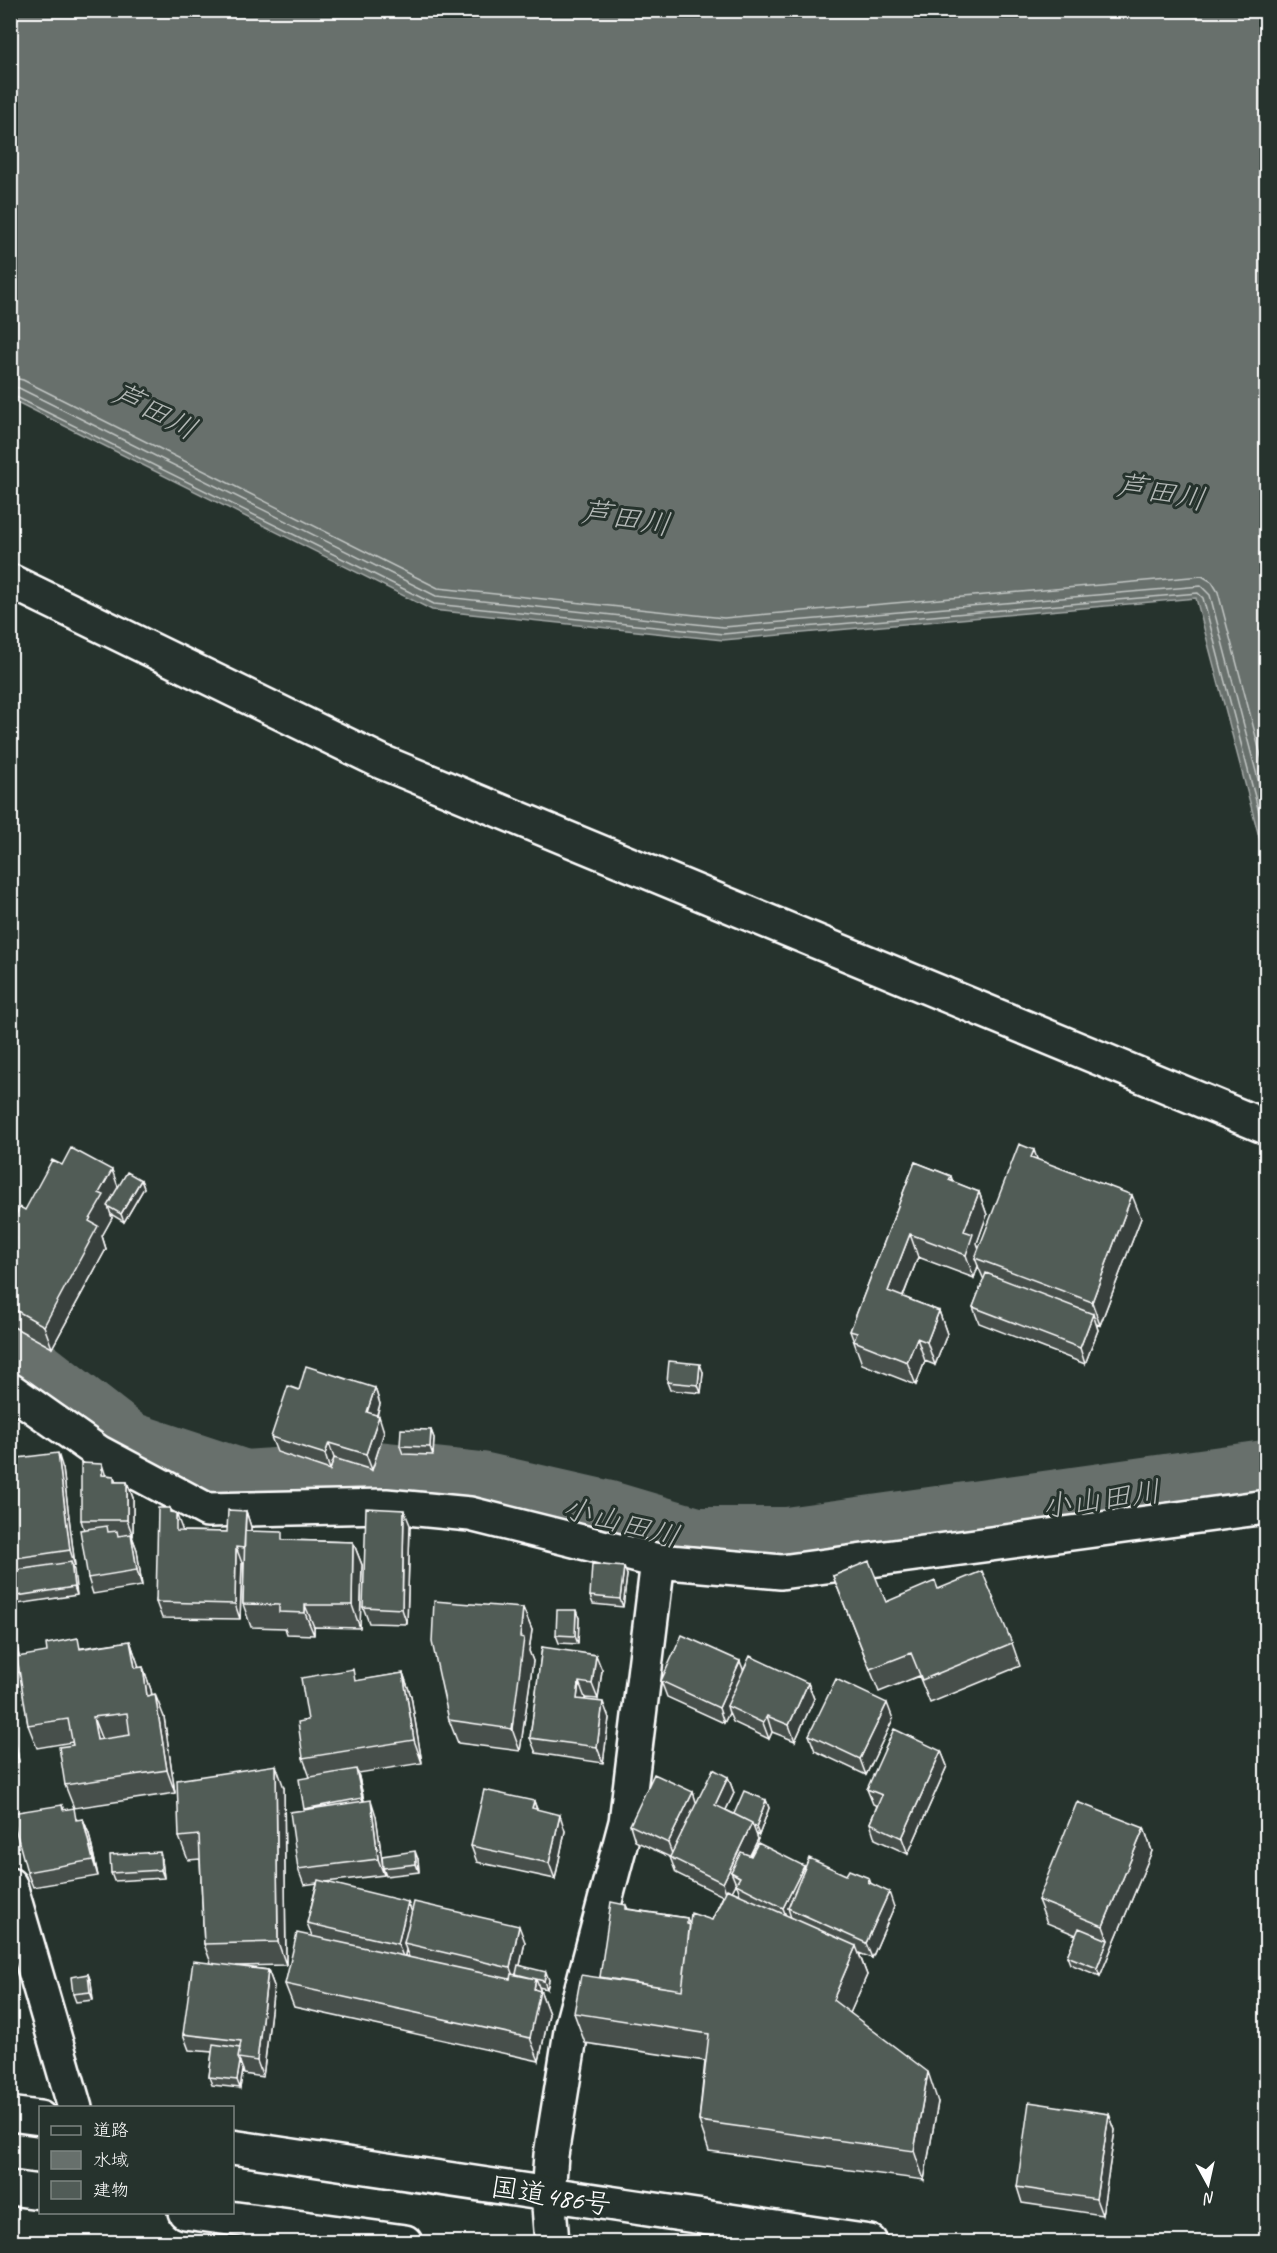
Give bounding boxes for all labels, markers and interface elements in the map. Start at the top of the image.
water label: 芦田川 [106,374,204,448]
water label: 芦田川 [1113,465,1209,519]
water label: 芦田川 [579,492,673,544]
water label: 小山田川 [1039,1472,1163,1526]
water label: 小山田川 [558,1488,684,1556]
legend [39,2106,234,2214]
text: 道路 [93,2119,129,2141]
text: 水域 [93,2149,129,2171]
north arrow [1178,2154,1238,2214]
street label: 国道486号 [488,2169,614,2222]
text: 建物 [93,2179,129,2201]
text: N [1201,2187,1216,2209]

